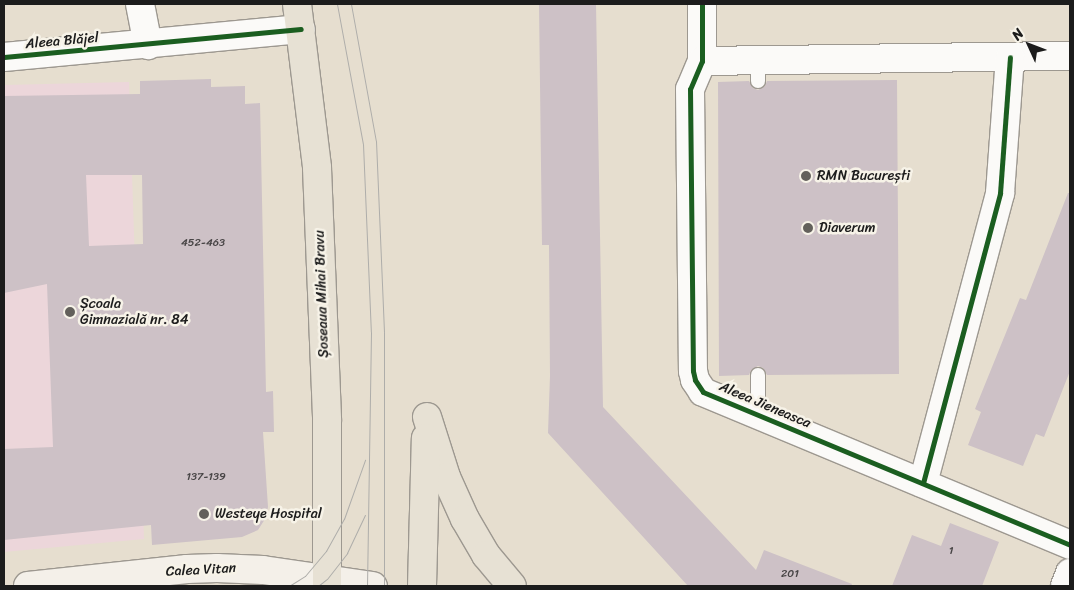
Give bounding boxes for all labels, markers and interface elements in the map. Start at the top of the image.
north arrow [1004,20,1054,70]
text: N [1005,22,1030,47]
street label: Aleea Blăjel [24,29,100,53]
place label: RMN București [817,168,910,184]
marker: RMN București [799,169,813,183]
place label: Diaverum [819,220,876,236]
marker: Diaverum [801,221,815,235]
street label: Șoseaua Mihai Bravu [311,230,333,358]
house number: 452-463 [181,236,225,250]
place label: Școala Gimnazială nr. 84 [80,296,188,328]
marker: Școala Gimnazială nr. 84 [64,306,76,318]
street label: Aleea Jieneasca [717,378,813,432]
house number: 137-139 [186,470,226,484]
place label: Westeye Hospital [215,506,322,522]
marker: Westeye Hospital [197,507,211,521]
house number: 1 [949,544,953,558]
street label: Calea Vitan [165,560,237,580]
house number: 201 [781,567,799,581]

